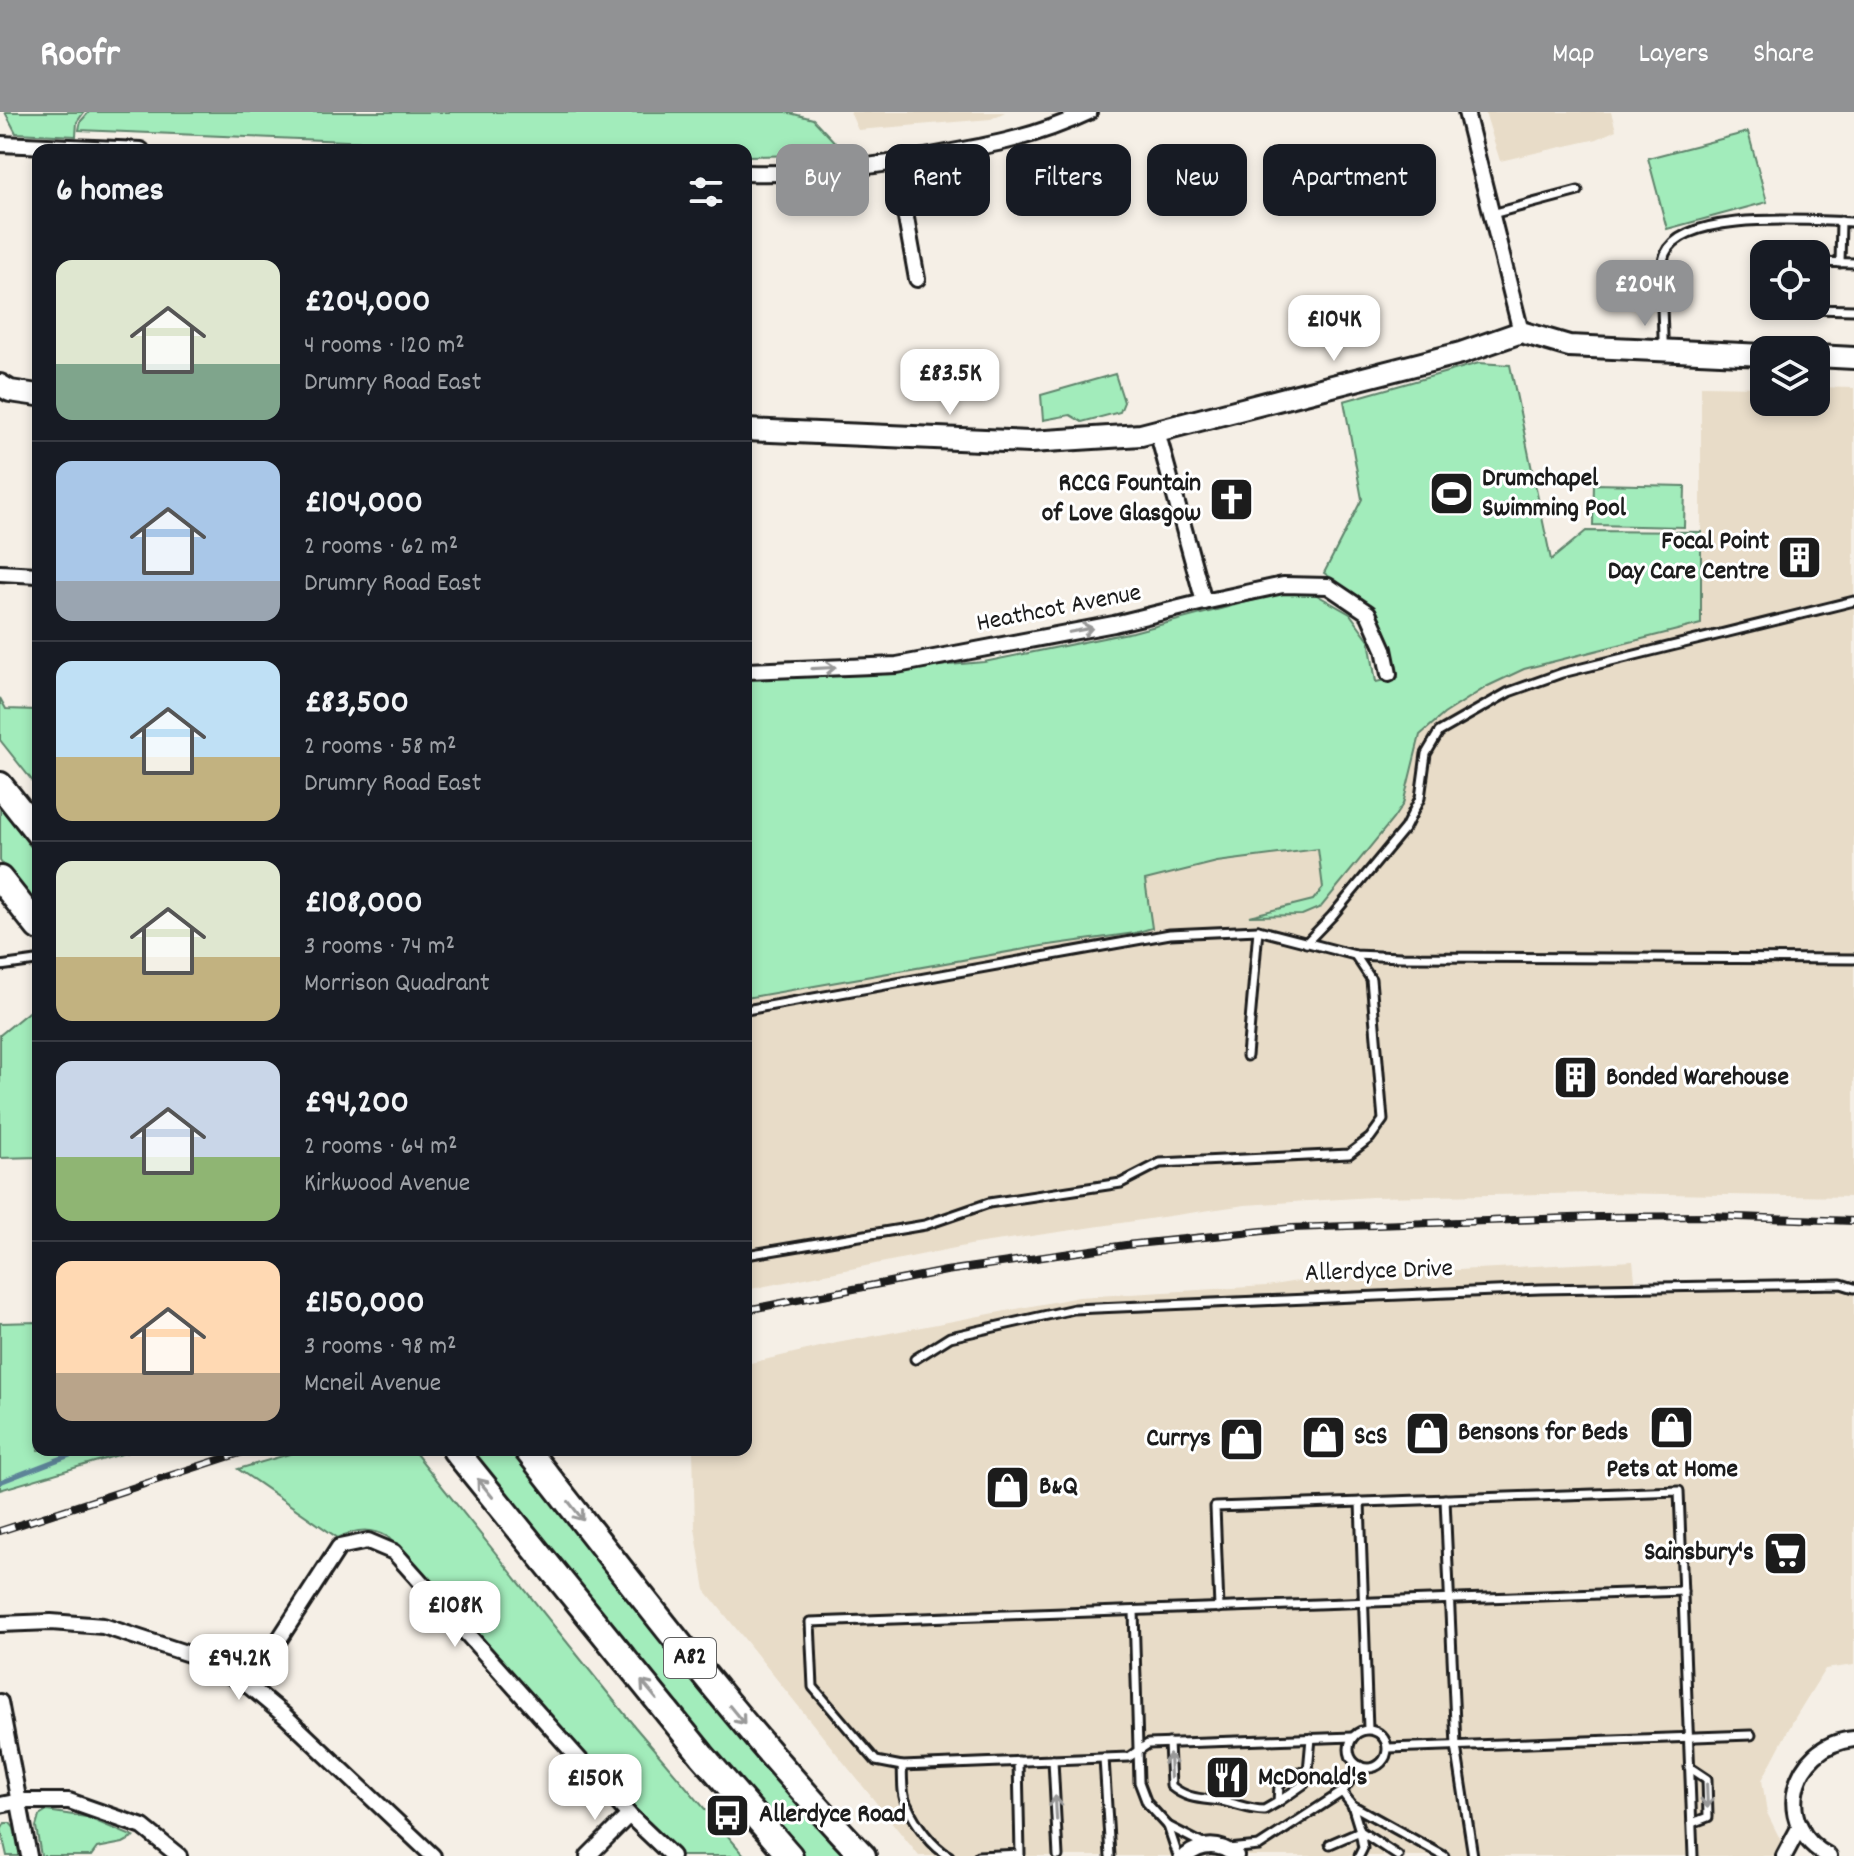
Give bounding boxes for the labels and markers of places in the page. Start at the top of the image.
pin: £204K [1589,260,1701,328]
pin: £104K [1278,295,1390,363]
pin: £83.5K [885,349,1015,417]
place label: Drumchapel Swimming Pool [1482,461,1627,528]
place label: RCCG Fountain of Love Glasgow [1042,466,1201,533]
sports icon: Drumchapel Swimming Pool [1427,470,1475,518]
church icon: RCCG Fountain of Love Glasgow [1208,475,1256,523]
place label: Focal Point Day Care Centre [1608,524,1769,591]
building icon: Focal Point Day Care Centre [1776,533,1824,581]
building icon: Bonded Warehouse [1551,1054,1599,1102]
place label: Bonded Warehouse [1606,1060,1789,1097]
shop icon: Pets at Home [1648,1403,1696,1451]
shop icon: Bensons for Beds [1403,1409,1451,1457]
shop icon: ScS [1299,1413,1347,1461]
shop icon: Currys [1218,1415,1266,1463]
place label: Bensons for Beds [1458,1415,1628,1452]
place label: ScS [1354,1419,1387,1456]
place label: Currys [1146,1421,1211,1458]
place label: Pets at Home [1606,1452,1738,1489]
shop icon: B&Q [984,1463,1032,1511]
place label: B&Q [1039,1469,1078,1506]
supermarket icon: Sainsbury's [1761,1529,1809,1577]
place label: Sainsbury's [1644,1535,1754,1572]
pin: £108K [399,1581,511,1649]
pin: £94.2K [174,1634,304,1702]
pin: £150K [539,1754,651,1822]
restaurant icon: McDonald's [1203,1754,1251,1802]
place label: McDonald's [1258,1760,1367,1797]
bus stop icon: Allerdyce Road [704,1791,752,1839]
place label: Allerdyce Road [759,1797,906,1834]

